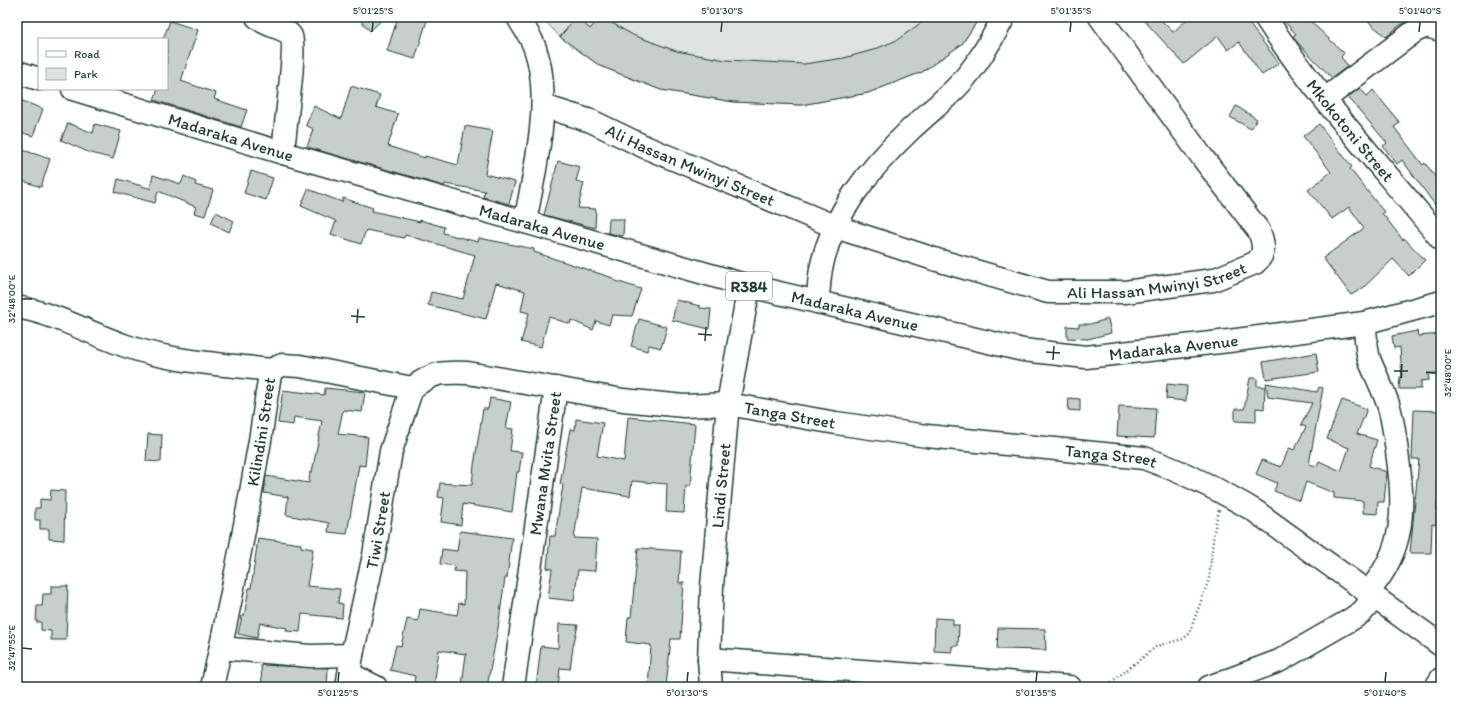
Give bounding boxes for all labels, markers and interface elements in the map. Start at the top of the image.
text: 5°01'25"S [353,4,394,17]
text: 5°01'30"S [701,4,743,17]
text: 5°01'35"S [1051,4,1092,17]
text: 5°01'40"S [1399,4,1442,17]
legend [38,38,168,90]
text: Road [74,47,100,61]
text: Park [74,67,98,81]
street label: Mkokotoni Street [1303,75,1398,185]
street label: Madaraka Avenue [166,109,296,165]
street label: Ali Hassan Mwinyi Street [603,120,778,210]
street label: Madaraka Avenue [477,200,607,254]
street label: Ali Hassan Mwinyi Street [1067,258,1249,302]
road number: R384 [726,272,772,300]
text: 32°48'00"E [5,274,18,323]
street label: Madaraka Avenue [789,286,921,335]
street label: Madaraka Avenue [1108,330,1239,364]
text: 32°48'00"E [1441,348,1454,397]
street label: Kilindini Street [242,376,279,488]
street label: Mwana Mvita Street [525,390,565,537]
street label: Tanga Street [743,397,838,433]
street label: Tanga Street [1064,440,1161,472]
street label: Lindi Street [707,442,735,529]
street label: Tiwi Street [361,489,394,571]
text: 32°47'55"E [5,624,18,671]
text: 5°01'25"S [318,686,359,699]
text: 5°01'30"S [666,686,708,699]
text: 5°01'35"S [1016,686,1057,699]
text: 5°01'40"S [1364,686,1407,699]

